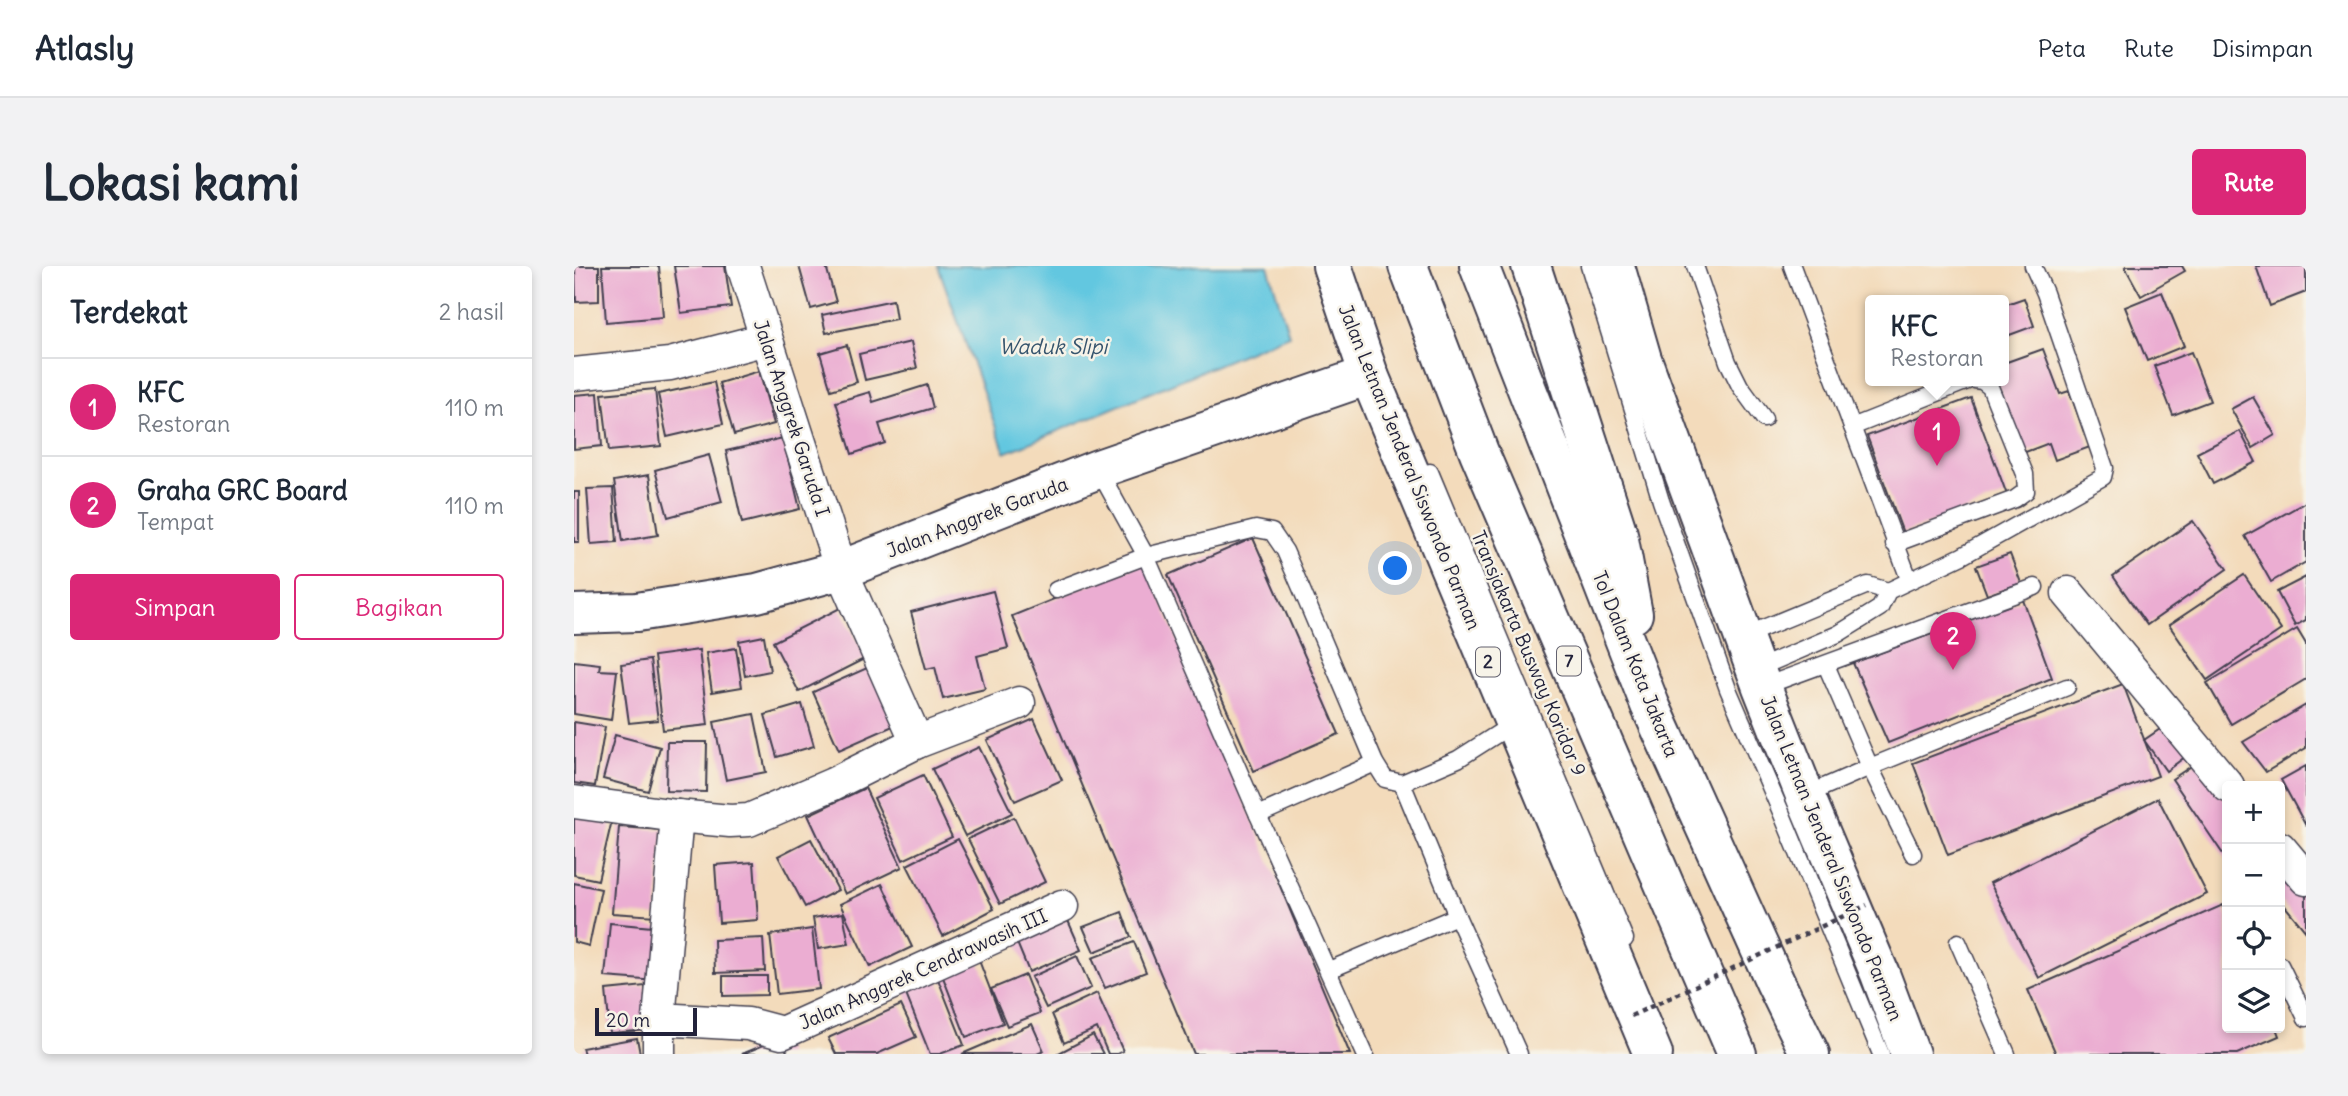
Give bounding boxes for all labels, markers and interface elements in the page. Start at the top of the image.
text: Atlasly [35,27,134,69]
text: Peta [2038,33,2086,63]
text: Rute [2124,33,2174,63]
text: Disimpan [2212,33,2313,63]
button: Rute [2192,149,2306,215]
text: Lokasi kami [42,152,300,213]
text: Terdekat [70,293,188,331]
popup [1865,295,2009,386]
text: 2 hasil [439,297,504,326]
street label: Jalan Letnan Jenderal Siswondo Parman [1334,301,1486,633]
text: KFC [1890,310,1938,343]
street label: Jalan Anggrek Garuda I [749,317,835,519]
water label: Waduk Slipi [999,333,1109,360]
text: Restoran [1890,343,1984,372]
text: KFC [137,376,185,409]
text: 1 [88,393,98,422]
text: 110 m [445,393,504,422]
pin: 1 [1914,408,1960,466]
text: Restoran [137,409,230,438]
street label: Jalan Anggrek Garuda [883,471,1071,563]
text: Graha GRC Board [137,474,348,507]
text: 2 [87,491,99,520]
text: 110 m [445,491,504,520]
text: Tempat [137,507,214,536]
street label: Transjakarta Busway Koridor 9 [1466,527,1592,779]
your location [1378,551,1412,585]
street label: Tol Dalam Kota Jakarta [1588,567,1684,761]
button: Simpan [70,574,280,640]
button: Bagikan [294,574,504,640]
pin: 2 [1930,612,1976,670]
road number: 7 [1557,646,1581,676]
road number: 2 [1476,648,1500,676]
street label: Jalan Letnan Jenderal Siswondo Parman [1756,692,1908,1024]
map controls [2222,781,2285,1033]
button: + [2222,781,2285,844]
button: − [2222,844,2285,907]
street label: Jalan Anggrek Cendrawasih III [795,903,1051,1035]
button: locate [2222,907,2285,970]
button: layers [2222,970,2285,1033]
scale bar [595,1005,696,1037]
text: 20 m [606,1008,650,1032]

